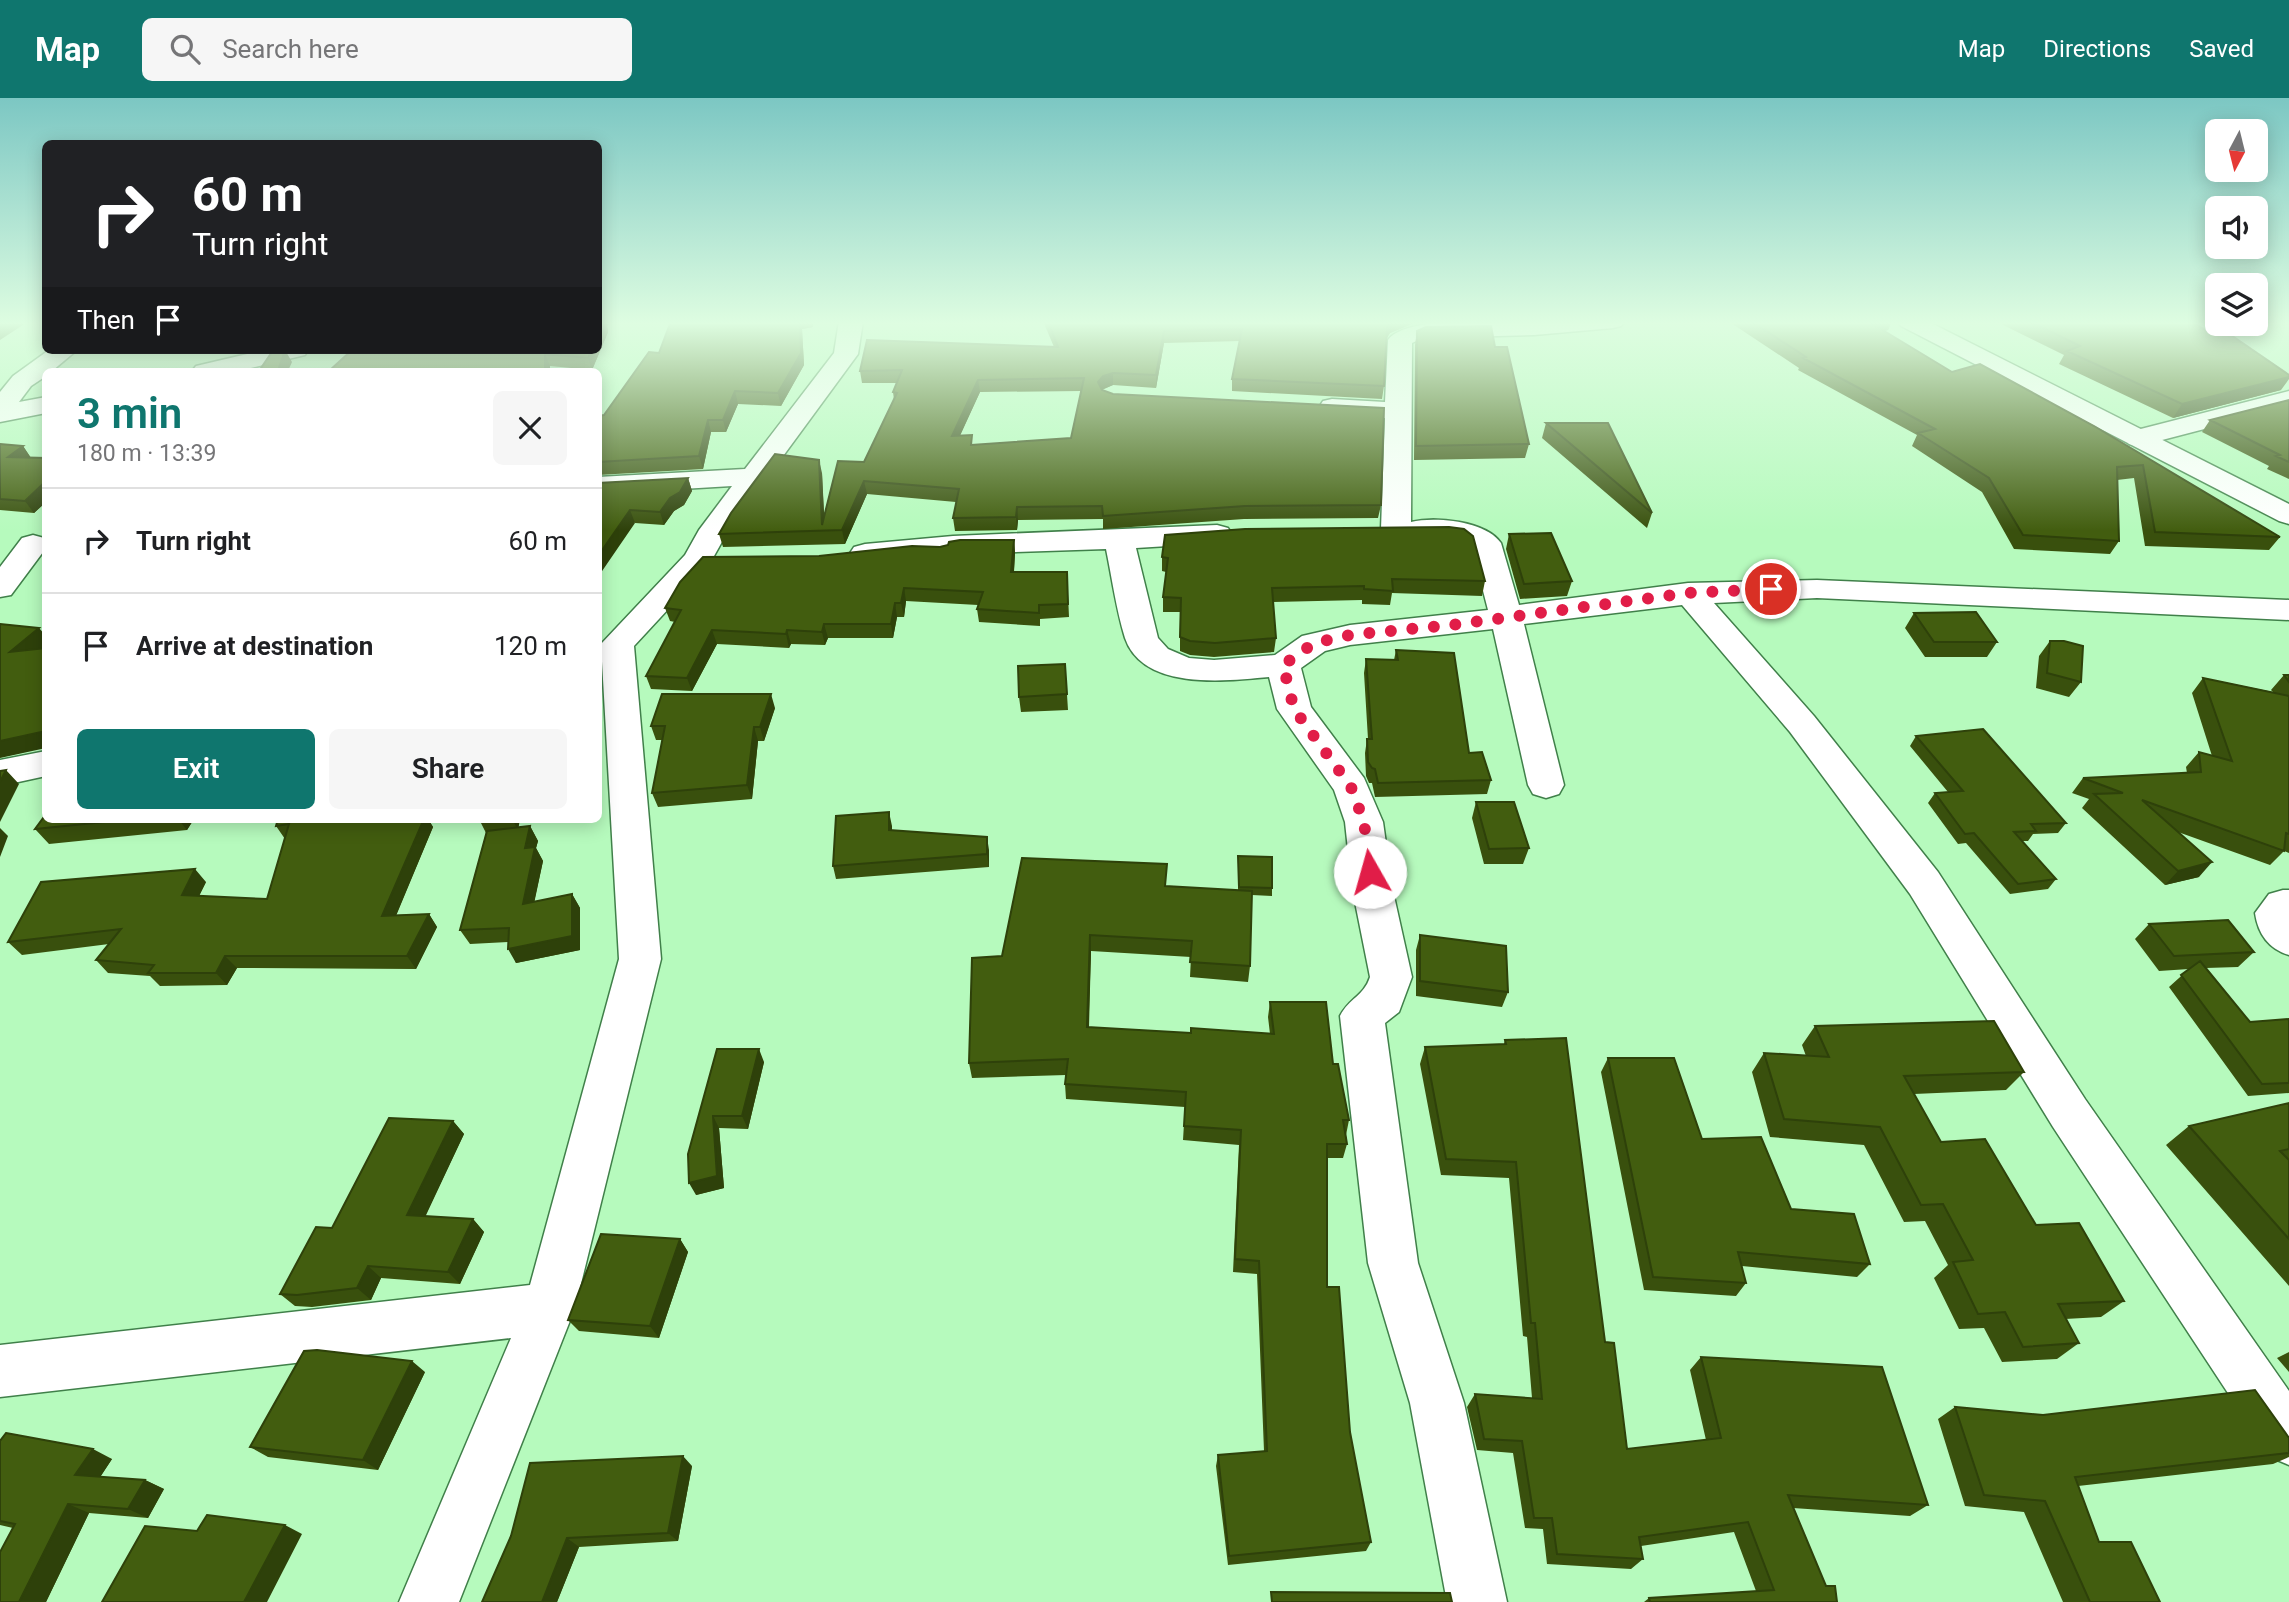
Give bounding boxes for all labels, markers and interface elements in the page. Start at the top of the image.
search box [142,18,632,81]
text: Map [35,30,100,69]
icon: search [166,30,204,68]
text: Search here [222,34,359,64]
text: Map [1958,35,2005,63]
text: Directions [2043,35,2151,63]
text: Saved [2189,35,2254,63]
north arrow [2205,119,2268,182]
map controls [2205,119,2268,336]
text: 60 m [192,166,303,223]
icon: right [77,168,168,259]
button: sound [2205,196,2268,259]
text: Turn right [192,225,328,263]
button: layers [2205,273,2268,336]
icon: arrive [149,301,187,339]
text: Then [77,305,135,335]
text: 3 min [77,389,182,438]
button: close [493,391,567,465]
text: 180 m · 13:39 [77,440,216,467]
icon: right [77,522,115,560]
text: Turn right [136,526,251,556]
text: 60 m [509,526,567,556]
pin [1741,559,1801,619]
icon: arrive [1752,570,1790,608]
icon: arrive [77,627,115,665]
text: Arrive at destination [136,631,373,661]
text: 120 m [494,631,567,661]
button: Exit [77,729,315,809]
button: Share [329,729,567,809]
position arrow [1333,835,1407,909]

